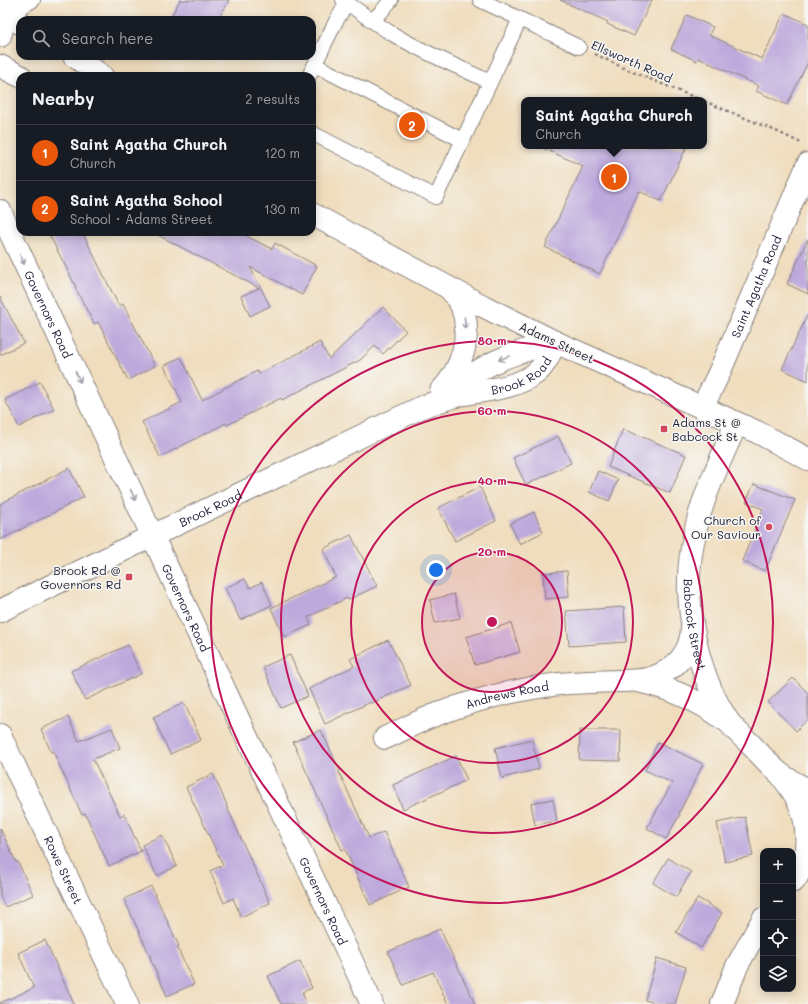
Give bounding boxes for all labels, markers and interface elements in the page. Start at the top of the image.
search box [16,16,316,60]
icon: search [30,27,52,49]
text: Search here [62,28,153,48]
street label: Ellsworth Road [589,36,675,86]
text: Nearby [32,87,94,109]
text: 2 results [245,90,300,107]
popup [521,97,707,149]
text: Saint Agatha Church [536,105,692,125]
pin: 2 [399,110,425,140]
text: Church [536,125,581,142]
text: Saint Agatha Church [70,134,227,154]
text: 1 [42,144,48,161]
text: 120 m [264,144,300,161]
text: Church [70,154,115,171]
pin: 1 [601,162,627,192]
text: Saint Agatha School [70,190,222,210]
text: 2 [41,200,49,217]
text: 130 m [264,200,300,217]
text: School · Adams Street [70,210,213,227]
street label: Saint Agatha Road [727,232,785,340]
one-way arrow [19,253,26,265]
street label: Governors Road [21,268,76,361]
one-way arrow [462,316,469,329]
street label: Adams Street [517,318,597,366]
text: 80 m [477,332,507,348]
street label: Brook Road [490,353,555,398]
one-way arrow [499,354,511,362]
one-way arrow [74,371,82,383]
text: 60 m [478,402,506,418]
place label: Adams St @ Babcock St [672,414,741,444]
marker: Adams St @ Babcock St [659,424,669,434]
text: 40 m [477,472,507,488]
street label: Brook Road [176,486,245,530]
one-way arrow [129,488,137,500]
place label: Church of Our Saviour [691,512,761,542]
marker: Church of Our Saviour [764,522,774,532]
text: 20 m [478,543,506,559]
your location [426,560,446,580]
street label: Governors Road [159,561,214,654]
place label: Brook Rd @ Governors Rd [40,562,121,592]
marker: Brook Rd @ Governors Rd [124,572,134,582]
street label: Babcock Street [681,579,711,672]
centre of rings [485,615,499,629]
street label: Andrews Road [463,677,550,712]
street label: Rowe Street [41,833,87,906]
map controls [760,848,796,992]
button: + [760,848,796,884]
street label: Governors Road [296,854,351,948]
button: − [760,884,796,920]
button: locate [760,920,796,956]
button: layers [760,956,796,992]

